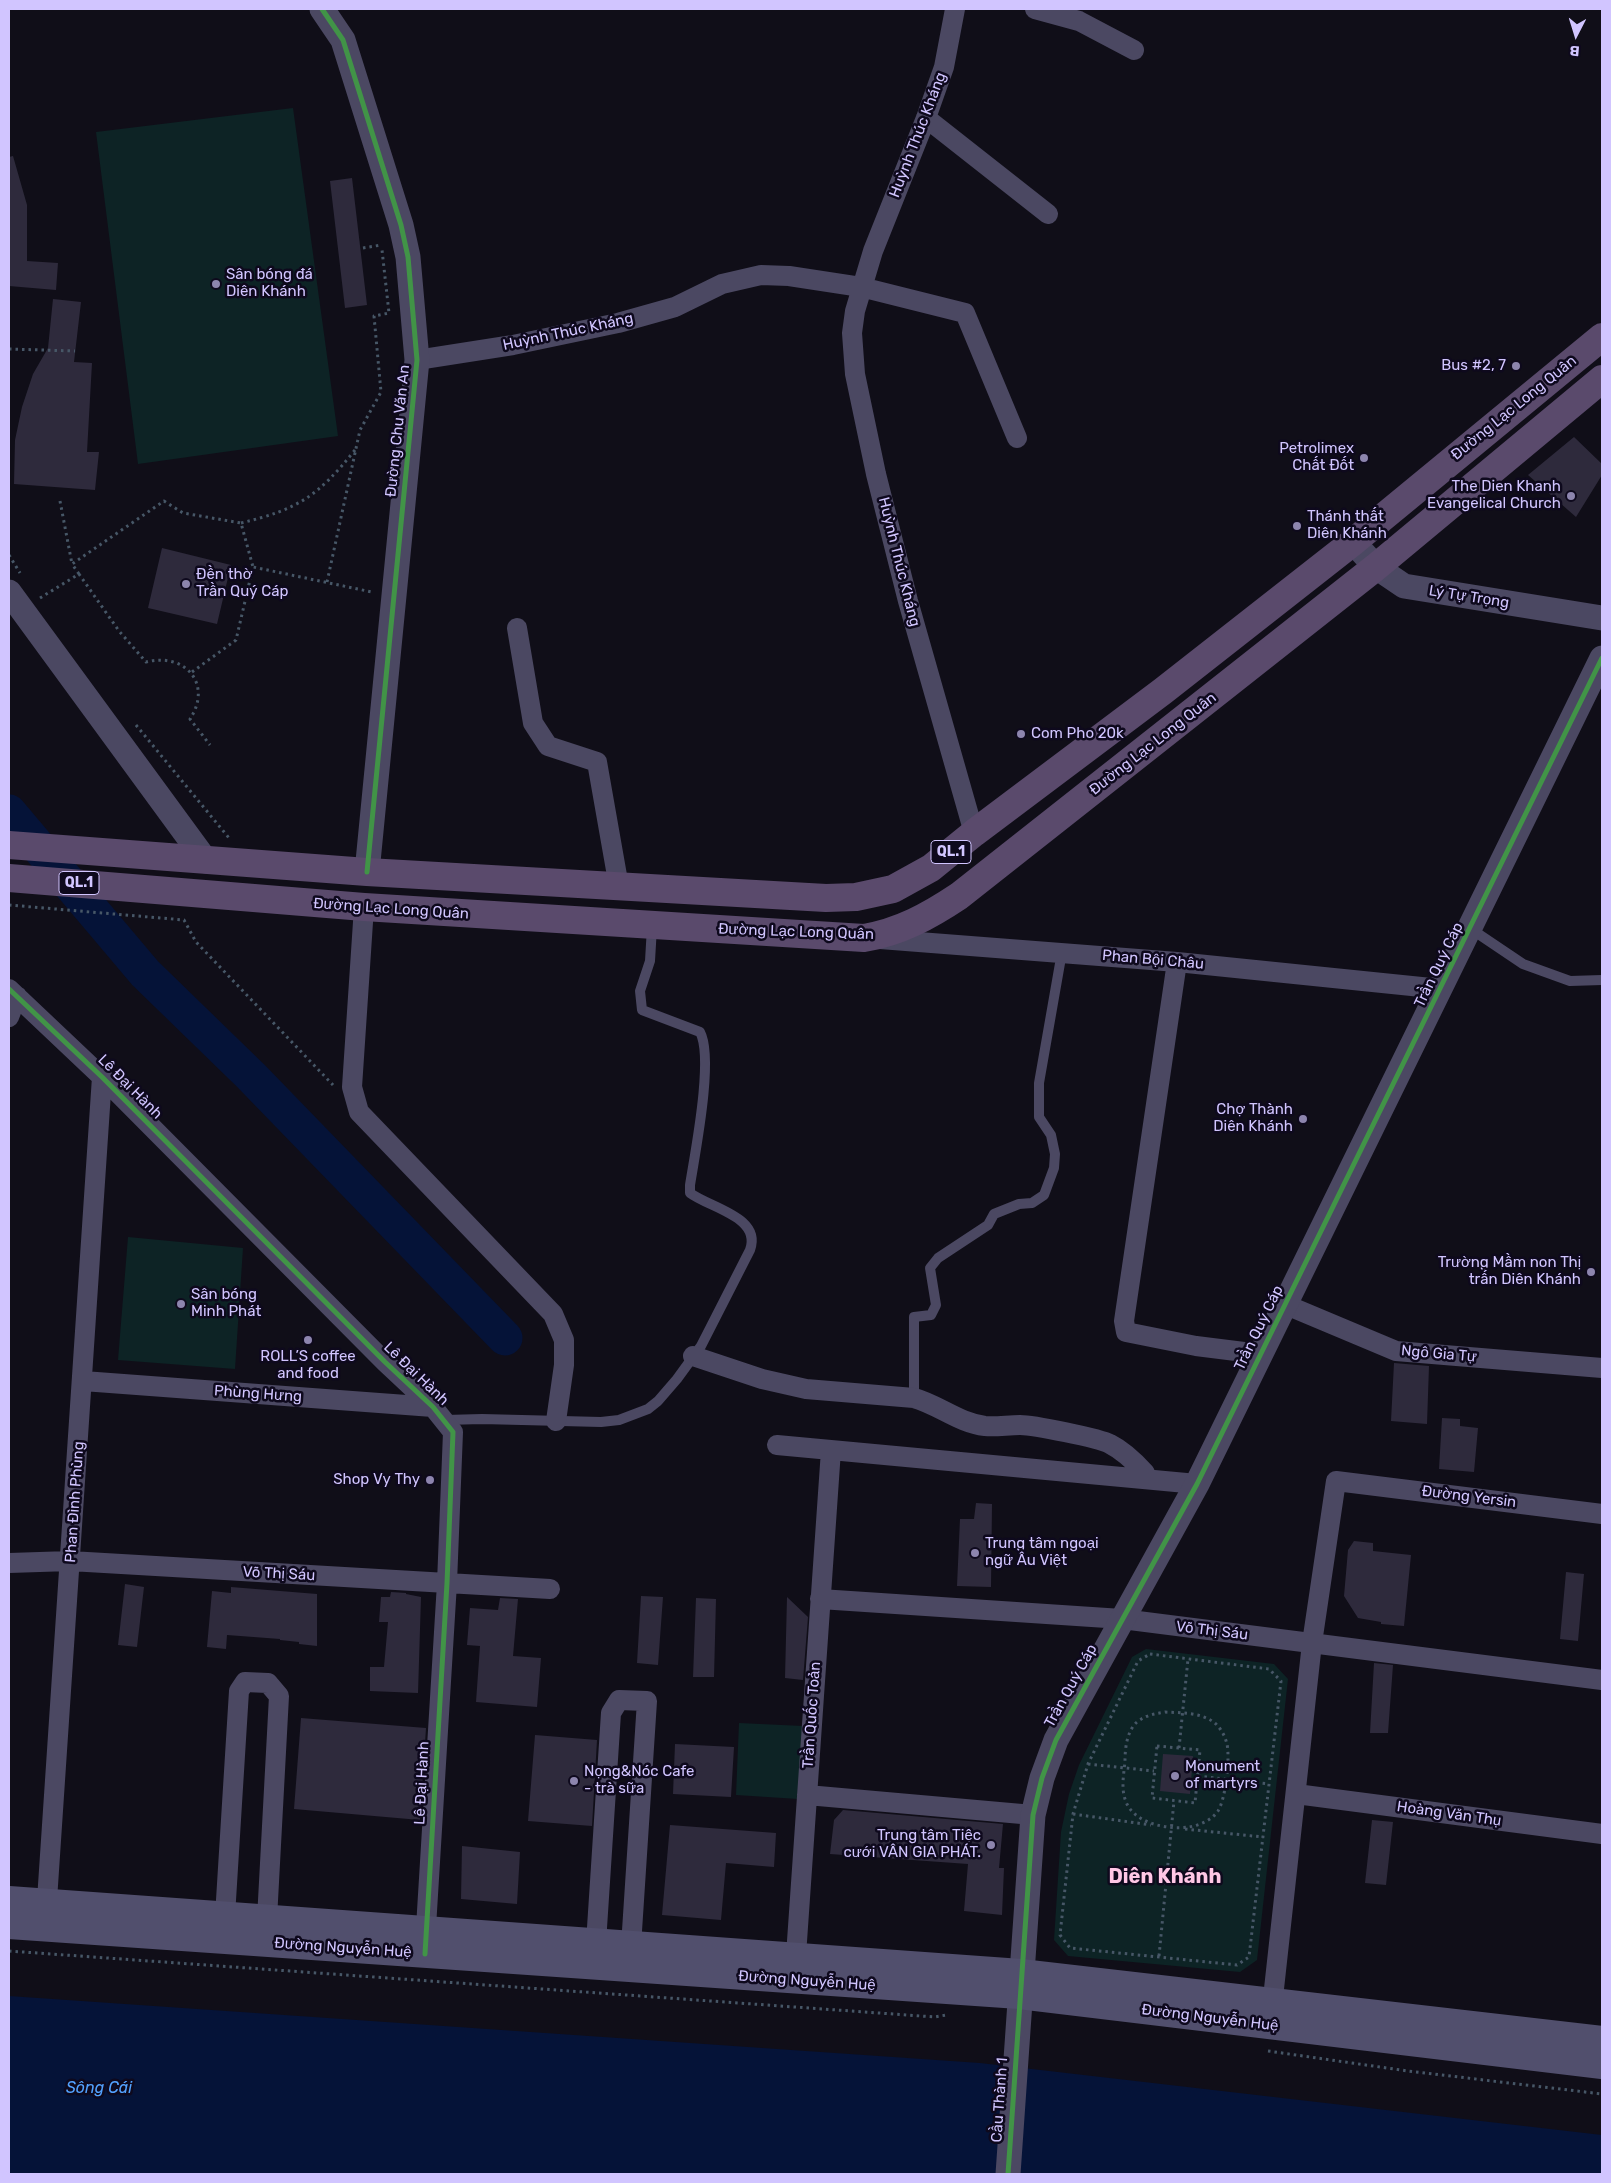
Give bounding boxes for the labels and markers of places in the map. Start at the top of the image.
place label: Sân bóng đá Diên Khánh [226,266,313,301]
marker: Sân bóng đá Diên Khánh [210,278,222,290]
place label: Bus #2, 7 [1441,357,1506,375]
marker: Bus #2, 7 [1510,360,1522,372]
place label: Petrolimex Chất Đốt [1279,440,1354,475]
marker: Petrolimex Chất Đốt [1358,452,1370,464]
place label: The Dien Khanh Evangelical Church [1427,478,1561,513]
marker: The Dien Khanh Evangelical Church [1565,490,1577,502]
place label: Thánh thất Diên Khánh [1307,508,1387,543]
marker: Thánh thất Diên Khánh [1291,520,1303,532]
place label: Đền thờ Trần Quý Cáp [196,566,288,601]
marker: Đền thờ Trần Quý Cáp [180,578,192,590]
place label: Com Pho 20k [1031,725,1124,743]
marker: Com Pho 20k [1015,728,1027,740]
place label: Chợ Thành Diên Khánh [1213,1101,1293,1136]
marker: Chợ Thành Diên Khánh [1297,1113,1309,1125]
place label: Trường Mầm non Thị trấn Diên Khánh [1438,1254,1581,1289]
marker: Trường Mầm non Thị trấn Diên Khánh [1585,1266,1597,1278]
place label: Sân bóng Minh Phát [191,1286,261,1321]
marker: Sân bóng Minh Phát [175,1298,187,1310]
marker: ROLL’S coffee and food [302,1334,314,1346]
place label: ROLL’S coffee and food [260,1348,356,1383]
place label: Shop Vy Thy [333,1471,420,1489]
marker: Shop Vy Thy [424,1474,436,1486]
place label: Trung tâm ngoại ngữ Âu Việt [985,1535,1099,1570]
marker: Trung tâm ngoại ngữ Âu Việt [969,1547,981,1559]
place label: Monument of martyrs [1185,1758,1260,1793]
place label: Nọng&Nóc Cafe - trà sữa [584,1763,694,1798]
marker: Monument of martyrs [1169,1770,1181,1782]
marker: Nọng&Nóc Cafe - trà sữa [568,1775,580,1787]
place label: Trung tâm Tiệc cưới VÂN GIA PHÁT. [843,1827,981,1862]
marker: Trung tâm Tiệc cưới VÂN GIA PHÁT. [985,1839,997,1851]

